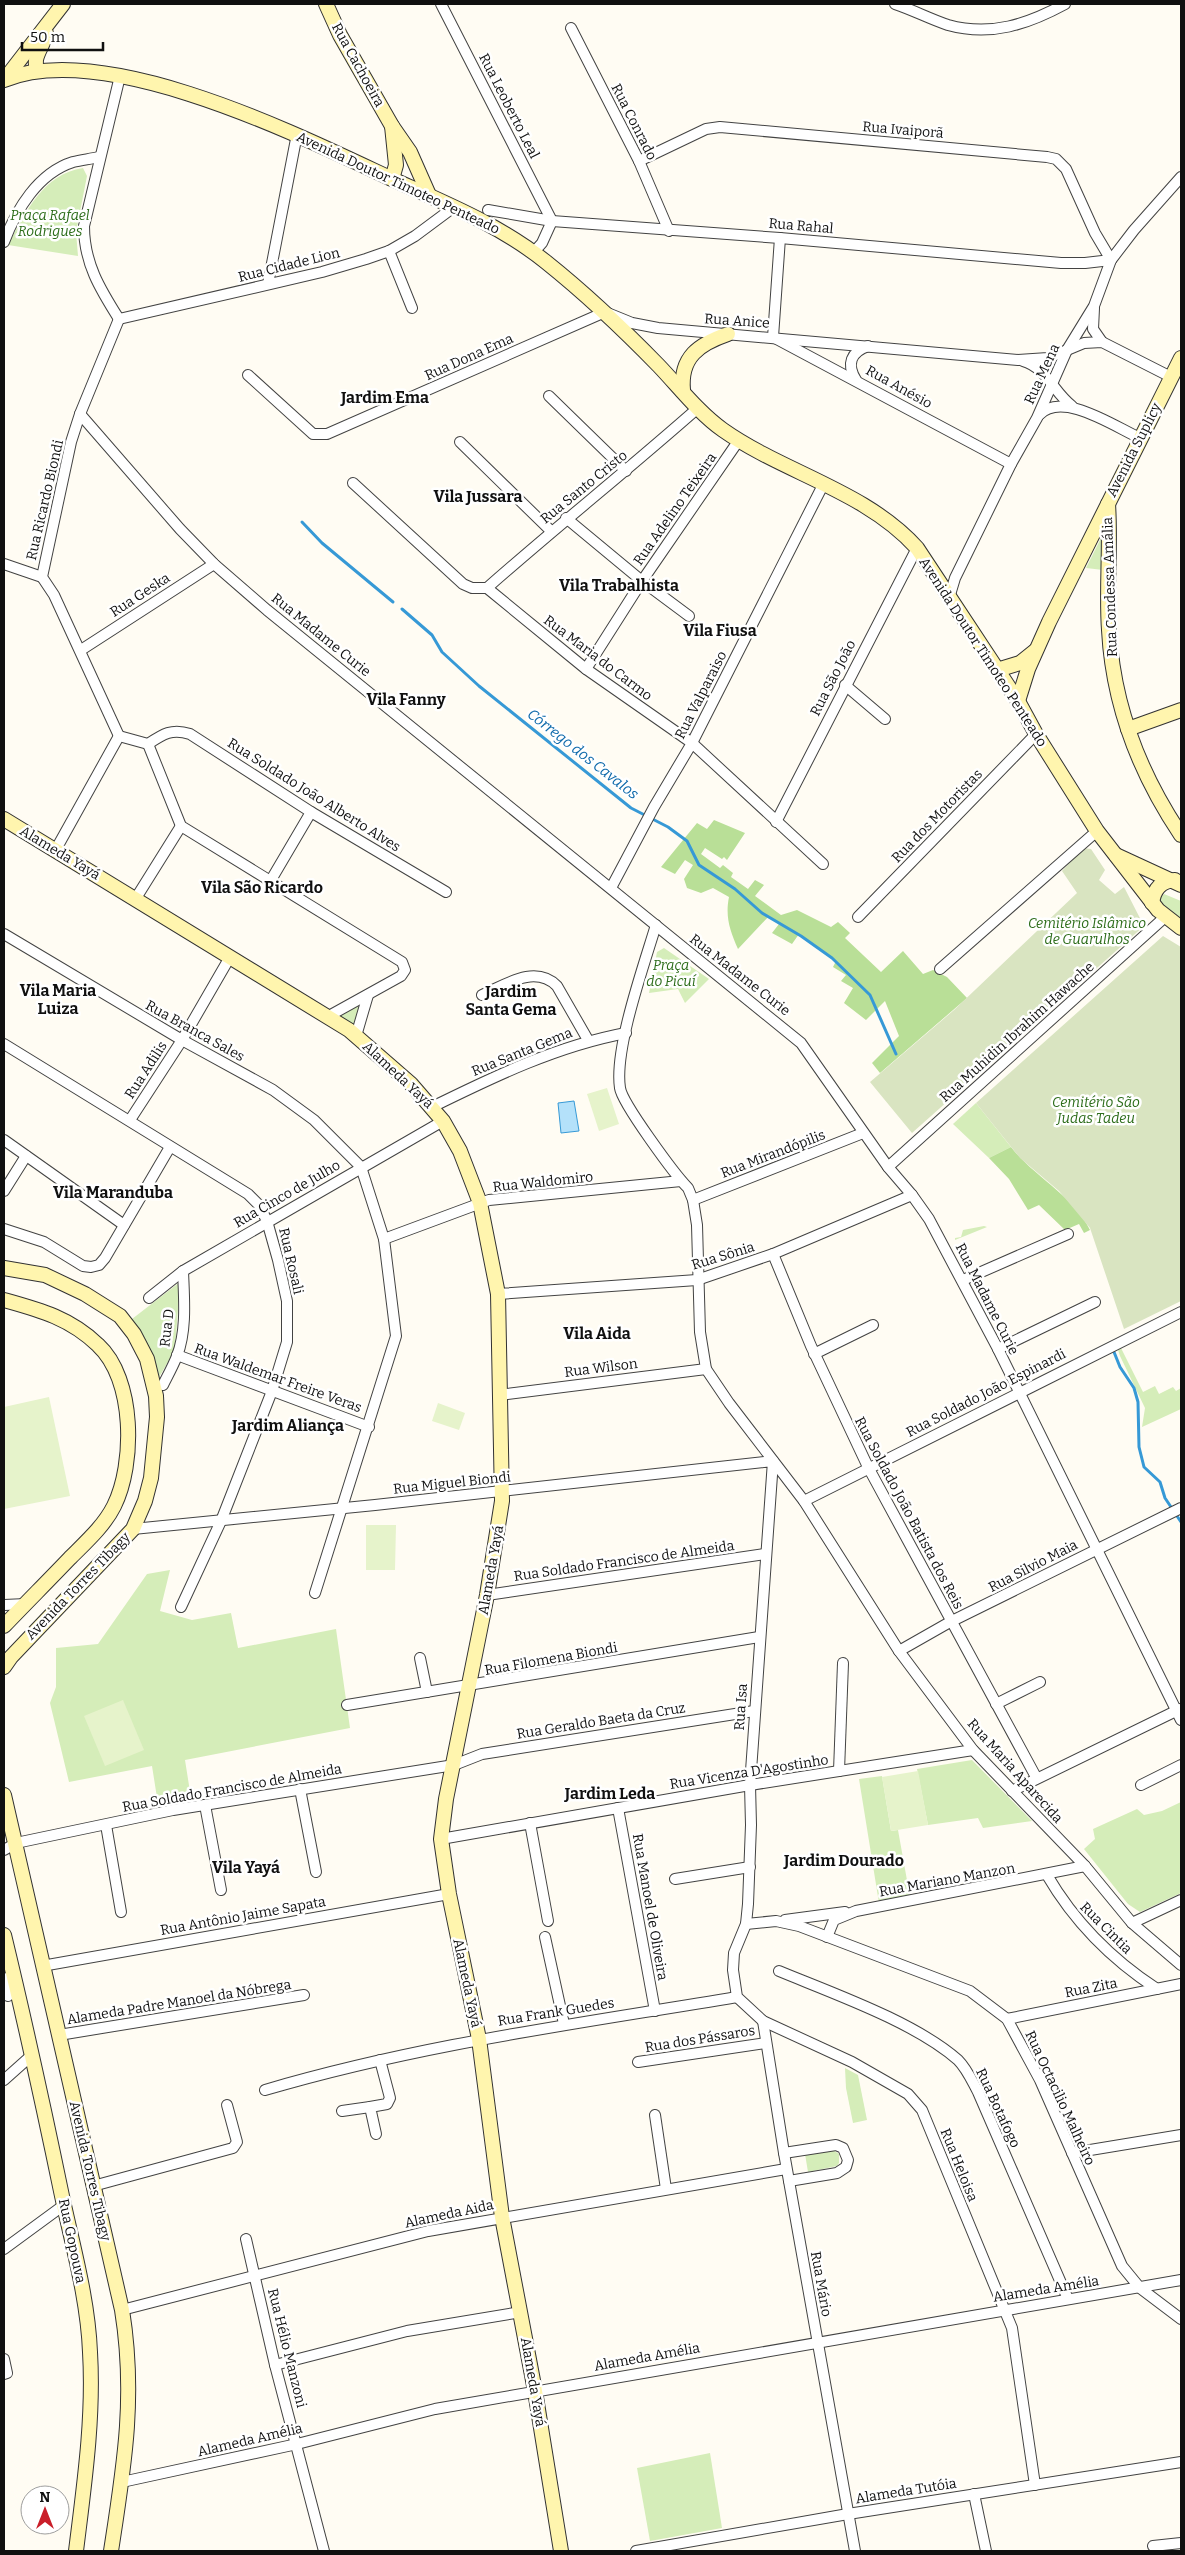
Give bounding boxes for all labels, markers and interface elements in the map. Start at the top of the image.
scale bar [22,20,104,52]
street label: Rua Cachoeira [328,20,388,110]
text: 50 m [30,28,66,46]
street label: Rua Leoberto Leal [475,50,543,162]
street label: Rua Conrado [607,81,661,163]
street label: Rua Ivaiporã [862,118,945,142]
street label: Avenida Doutor Timoteo Penteado [294,128,502,238]
park label: Praça Rafael Rodrigues [10,207,90,240]
street label: Rua Rahal [768,215,834,237]
street label: Rua Cidade Lion [236,244,342,286]
street label: Rua Anice [704,310,770,332]
street label: Rua Dona Ema [422,330,516,384]
street label: Rua Mena [1021,341,1063,407]
street label: Rua Anésio [863,362,935,412]
district label: Jardim Ema [340,388,429,407]
street label: Avenida Suplicy [1103,400,1165,500]
street label: Rua Ricardo Biondi [23,438,67,562]
street label: Rua Santo Cristo [537,447,631,527]
street label: Rua Adelino Teixeira [630,449,720,568]
district label: Vila Jussara [434,487,522,506]
street label: Rua Condessa Amália [1099,516,1121,657]
street label: Avenida Doutor Timoteo Penteado [915,554,1051,750]
street label: Rua Geska [107,569,173,621]
district label: Vila Trabalhista [559,576,679,595]
street label: Rua Madame Curie [268,590,374,680]
street label: Rua Maria do Carmo [540,612,656,704]
district label: Vila Fiusa [683,621,757,640]
street label: Rua São João [807,637,859,719]
street label: Rua Valparaiso [671,648,731,742]
district label: Vila Fanny [366,690,446,709]
water label: Córrego dos Cavalos [524,705,642,803]
street label: Rua Soldado João Alberto Alves [224,735,404,855]
street label: Rua dos Motoristas [888,766,986,866]
street label: Alameda Yayá [17,822,103,884]
district label: Vila São Ricardo [201,878,323,897]
park label: Cemitério Islâmico de Guarulhos [1028,915,1146,948]
street label: Rua Madame Curie [686,931,794,1019]
park label: Praça do Picuí [646,957,697,990]
street label: Rua Muhidin Ibrahim Hawache [936,958,1098,1106]
district label: Vila Maria Luiza [20,981,96,1018]
district label: Jardim Santa Gema [465,982,557,1019]
street label: Rua Branca Sales [142,997,248,1065]
street label: Rua Santa Gema [469,1024,575,1080]
street label: Rua Adilis [121,1038,171,1102]
street label: Alameda Yayá [359,1038,437,1112]
park label: Cemitério São Judas Tadeu [1052,1094,1140,1127]
street label: Rua Mirandópilis [718,1126,828,1182]
street label: Rua Cinco de Julho [231,1157,343,1231]
street label: Rua Waldomiro [492,1168,594,1196]
district label: Vila Maranduba [53,1183,173,1202]
street label: Rua Rosali [275,1226,307,1296]
street label: Rua Sônia [689,1238,757,1274]
street label: Rua Madame Curie [952,1240,1022,1358]
street label: Rua D [156,1308,178,1348]
district label: Vila Aida [563,1324,631,1343]
street label: Rua Waldemar Freire Veras [192,1340,364,1416]
street label: Rua Soldado João Espinardi [903,1345,1069,1441]
street label: Rua Wilson [563,1355,639,1381]
street label: Rua Soldado João Batista dos Reis [851,1414,967,1612]
district label: Jardim Aliança [231,1416,344,1435]
street label: Rua Miguel Biondi [392,1468,512,1498]
street label: Alameda Yayá [475,1524,507,1616]
street label: Avenida Torres Tibagy [22,1528,134,1643]
street label: Rua Silvio Maia [986,1536,1081,1596]
street label: Rua Soldado Francisco de Almeida [513,1537,736,1585]
street label: Rua Filomena Biondi [483,1639,619,1679]
street label: Rua Isa [731,1683,751,1731]
street label: Rua Geraldo Baeta da Cruz [515,1699,687,1743]
street label: Rua Maria Aparecida [964,1715,1067,1827]
street label: Rua Vicenza D'Agostinho [668,1751,830,1793]
street label: Rua Soldado Francisco de Almeida [121,1760,343,1816]
district label: Jardim Leda [564,1784,655,1803]
street label: Rua Manoel de Oliveira [629,1832,671,1982]
district label: Jardim Dourado [783,1851,904,1870]
district label: Vila Yayá [212,1858,280,1877]
street label: Rua Mariano Manzon [878,1860,1016,1900]
street label: Rua Antônio Jaime Sapata [159,1893,327,1939]
street label: Rua Cintia [1076,1898,1136,1958]
street label: Alameda Yayá [449,1937,485,2029]
street label: Rua Zita [1063,1974,1119,2001]
street label: Alameda Padre Manoel da Nóbrega [66,1976,293,2028]
street label: Rua Frank Guedes [496,1994,616,2030]
street label: Rua dos Pássaros [644,2022,756,2056]
street label: Rua Octacilio Malheiro [1021,2028,1099,2168]
street label: Rua Botafogo [972,2065,1024,2151]
street label: Avenida Torres Tibagy [66,2099,115,2243]
street label: Rua Heloisa [937,2126,981,2204]
street label: Alameda Aida [403,2196,495,2232]
street label: Rua Gopouva [55,2197,89,2285]
street label: Rua Mário [807,2250,835,2318]
street label: Alameda Amélia [992,2272,1101,2306]
street label: Rua Hélio Manzoni [264,2287,310,2409]
street label: Alameda Yayá [517,2336,549,2428]
street label: Alameda Amélia [593,2339,702,2375]
street label: Alameda Amélia [196,2420,304,2460]
street label: Alameda Tutóia [854,2475,958,2507]
north arrow [20,2485,70,2535]
text: N [40,2489,51,2506]

